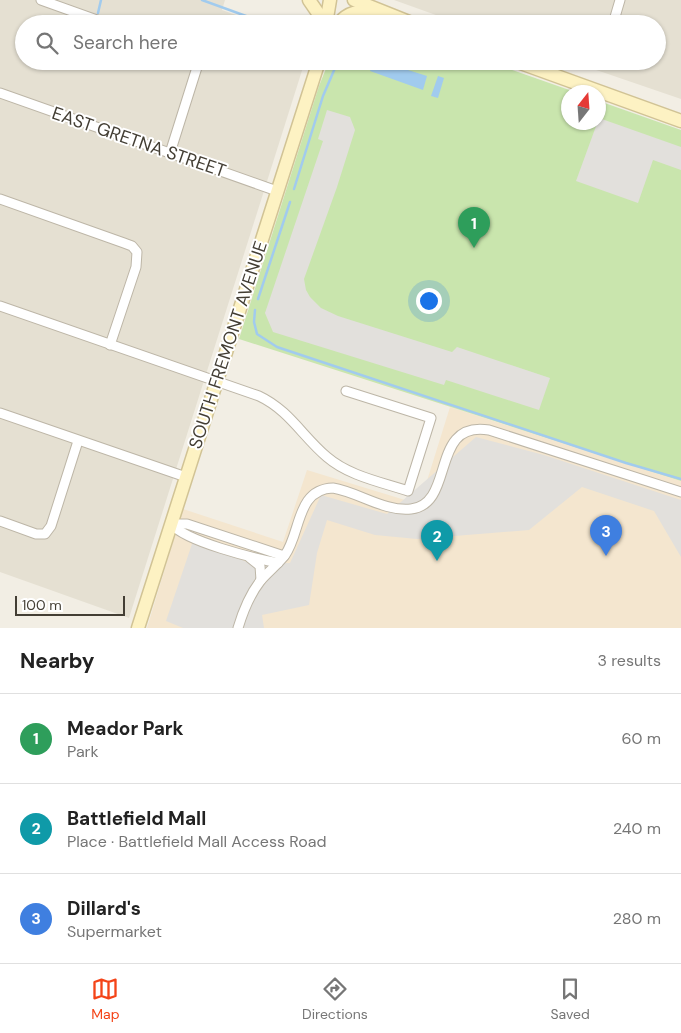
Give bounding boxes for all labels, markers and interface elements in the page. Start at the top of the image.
search box [15,15,666,70]
icon: search [33,29,61,57]
text: Search here [73,30,178,55]
north arrow [561,85,606,130]
street label: EAST GRETNA STREET [49,101,229,183]
pin: 1 [458,207,490,248]
street label: SOUTH FREMONT AVENUE [183,238,273,452]
your location [416,288,442,314]
pin: 3 [590,515,622,556]
pin: 2 [421,520,453,561]
scale bar [15,593,125,616]
text: 100 m [22,596,62,614]
text: Nearby [20,647,94,675]
text: 3 results [598,650,661,671]
text: Meador Park [67,716,184,741]
text: 1 [33,728,39,749]
text: 60 m [621,728,661,749]
text: Park [67,741,99,762]
text: Battlefield Mall [67,806,206,831]
text: 2 [31,818,41,839]
text: 240 m [613,818,661,839]
text: Place · Battlefield Mall Access Road [67,831,326,852]
text: Dillard's [67,896,141,921]
text: 3 [31,908,41,929]
text: 280 m [613,908,661,929]
text: Supermarket [67,921,162,942]
tab: Map [91,975,119,1023]
tab: Directions [302,975,368,1023]
tab: Saved [550,975,590,1023]

